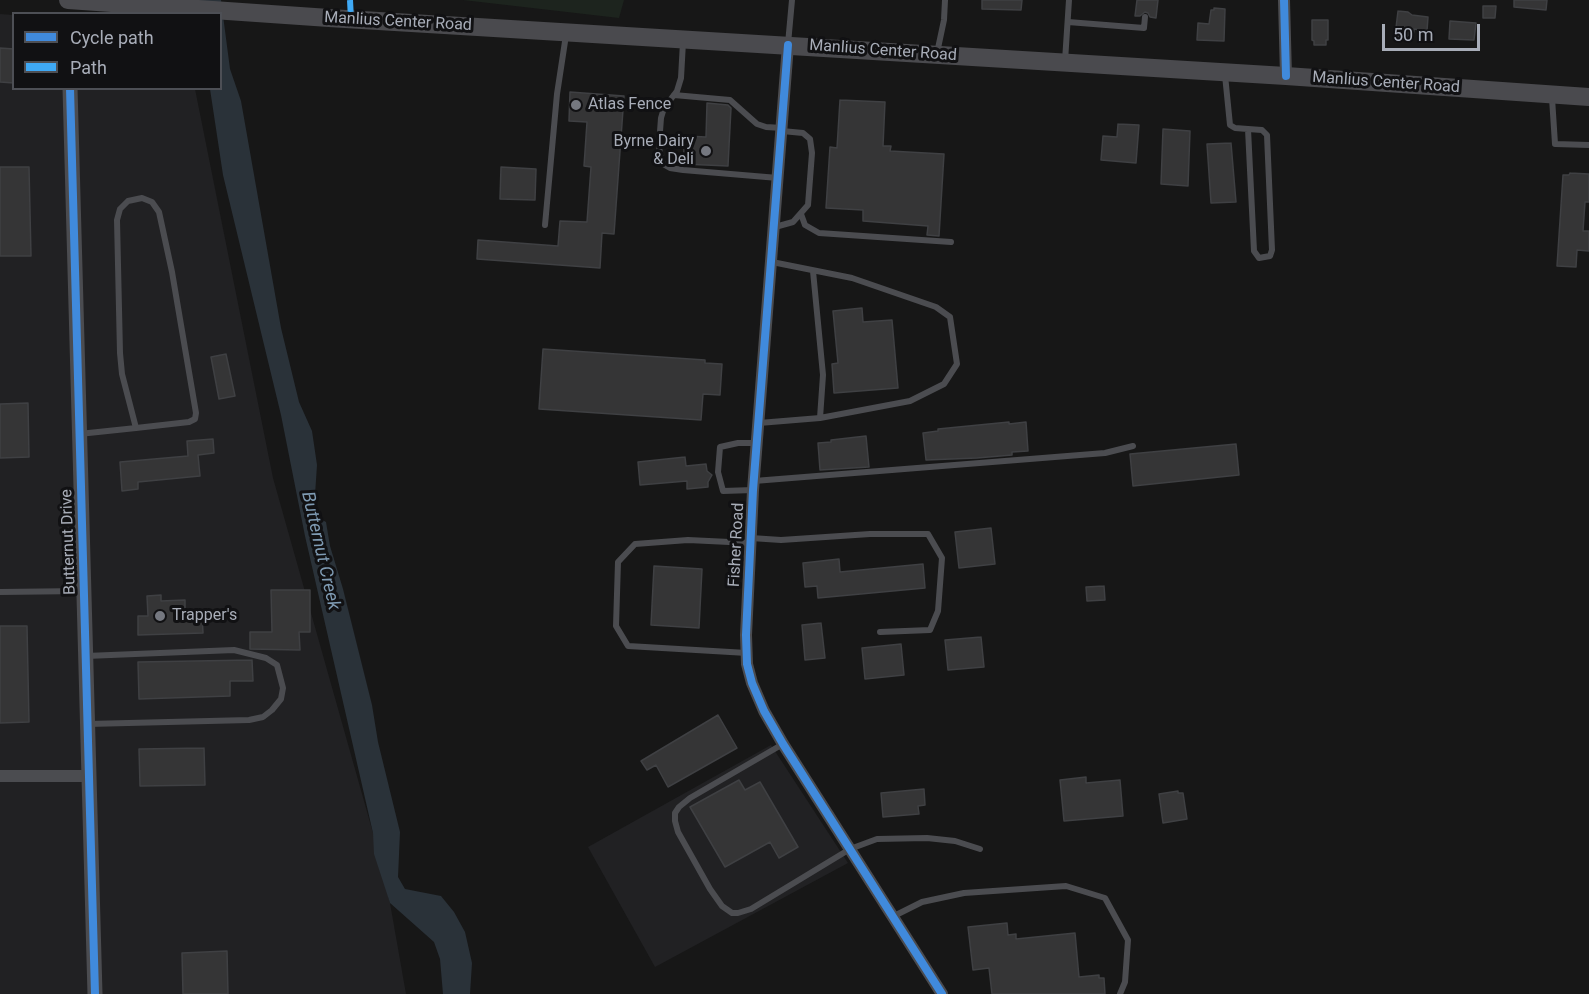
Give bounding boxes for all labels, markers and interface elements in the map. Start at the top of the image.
street label: Manlius Center Road [324,9,472,35]
legend [12,12,222,90]
scale bar [1385,12,1482,50]
text: 50 m [1393,24,1433,45]
text: Cycle path [70,27,154,48]
street label: Manlius Center Road [809,36,957,66]
text: Path [70,57,107,78]
street label: Manlius Center Road [1312,68,1460,98]
place label: Atlas Fence [588,95,671,115]
marker: Atlas Fence [569,98,583,112]
place label: Byrne Dairy & Deli [614,132,694,170]
marker: Byrne Dairy & Deli [699,144,713,158]
street label: Butternut Drive [58,489,80,595]
water label: Butternut Creek [296,490,344,612]
street label: Fisher Road [725,502,749,588]
place label: Trapper's [172,606,237,626]
marker: Trapper's [153,609,167,623]

